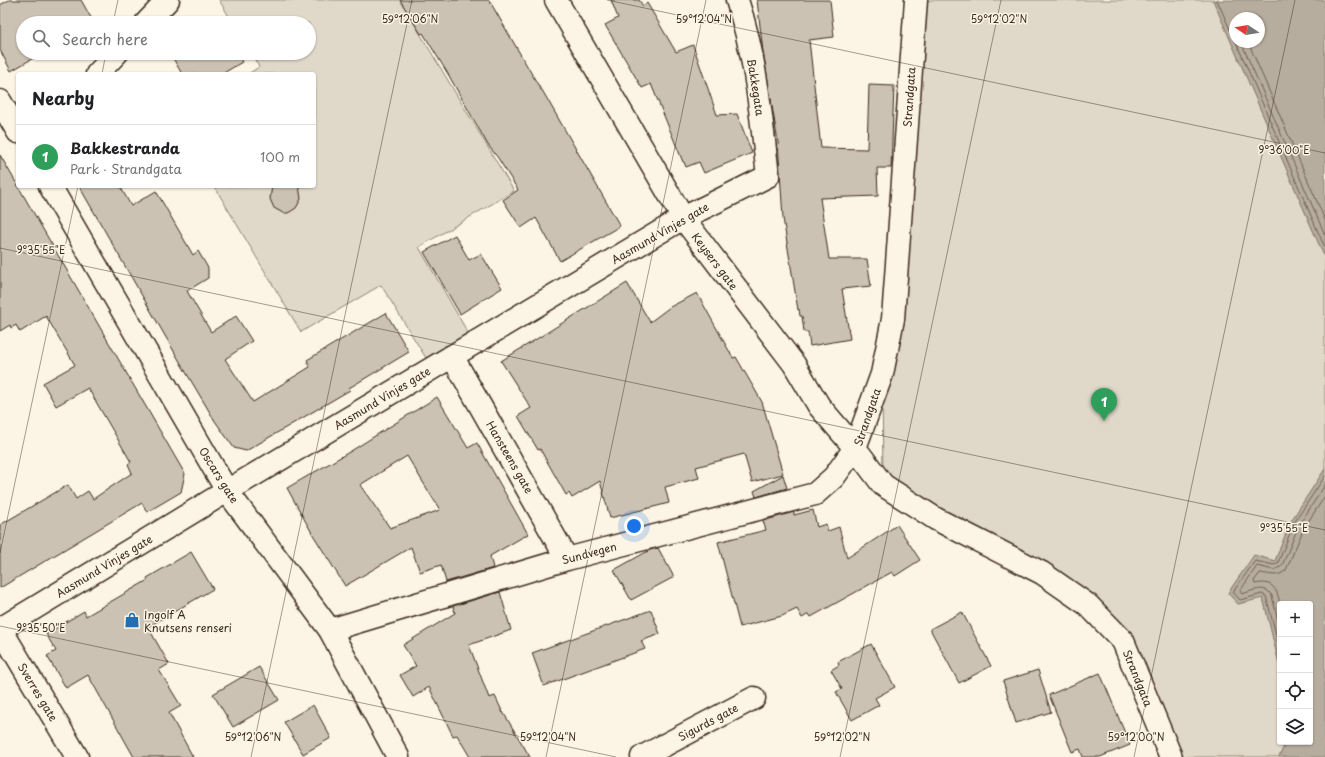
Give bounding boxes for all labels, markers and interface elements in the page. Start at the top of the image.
text: 59°12'06"N [382,11,439,26]
text: 59°12'04"N [676,11,732,26]
text: 59°12'02"N [971,11,1027,26]
north arrow [1229,12,1265,48]
search box [16,16,316,60]
icon: search [30,27,52,49]
text: Search here [62,27,148,50]
street label: Bakkegata [743,57,769,117]
street label: Strandgata [898,66,920,128]
text: Nearby [32,85,94,111]
text: Bakkestranda [70,136,180,159]
text: 9°36'00"E [1259,142,1309,157]
text: 1 [42,147,48,166]
text: 100 m [260,147,300,166]
text: Park · Strandgata [70,159,182,178]
street label: Aasmund Vinjes gate [608,198,712,268]
street label: Keysers gate [688,229,742,293]
text: 9°35'55"E [17,242,65,257]
street label: Aasmund Vinjes gate [330,362,434,434]
street label: Strandgata [849,386,885,448]
pin: 1 [1091,388,1117,421]
street label: Hansteens gate [482,418,538,497]
street label: Oscars gate [195,444,243,507]
your location [624,516,644,536]
text: 9°35'55"E [1260,520,1308,535]
street label: Aasmund Vinjes gate [52,530,156,602]
street label: Sundvegen [560,538,618,568]
map controls [1277,601,1313,745]
button: + [1277,601,1313,637]
place label: Ingolf A Knutsens renseri [144,606,232,636]
shop icon: Ingolf A Knutsens renseri [123,611,141,629]
text: 9°35'50"E [16,620,66,635]
button: − [1277,637,1313,673]
street label: Strandgata [1119,647,1157,709]
street label: Sverres gate [14,660,62,725]
button: locate [1277,673,1313,709]
street label: Sigurds gate [675,699,741,745]
button: layers [1277,709,1313,745]
text: 59°12'06"N [225,729,282,744]
text: 59°12'04"N [520,729,576,744]
text: 59°12'02"N [814,729,870,744]
text: 59°12'00"N [1107,729,1165,744]

